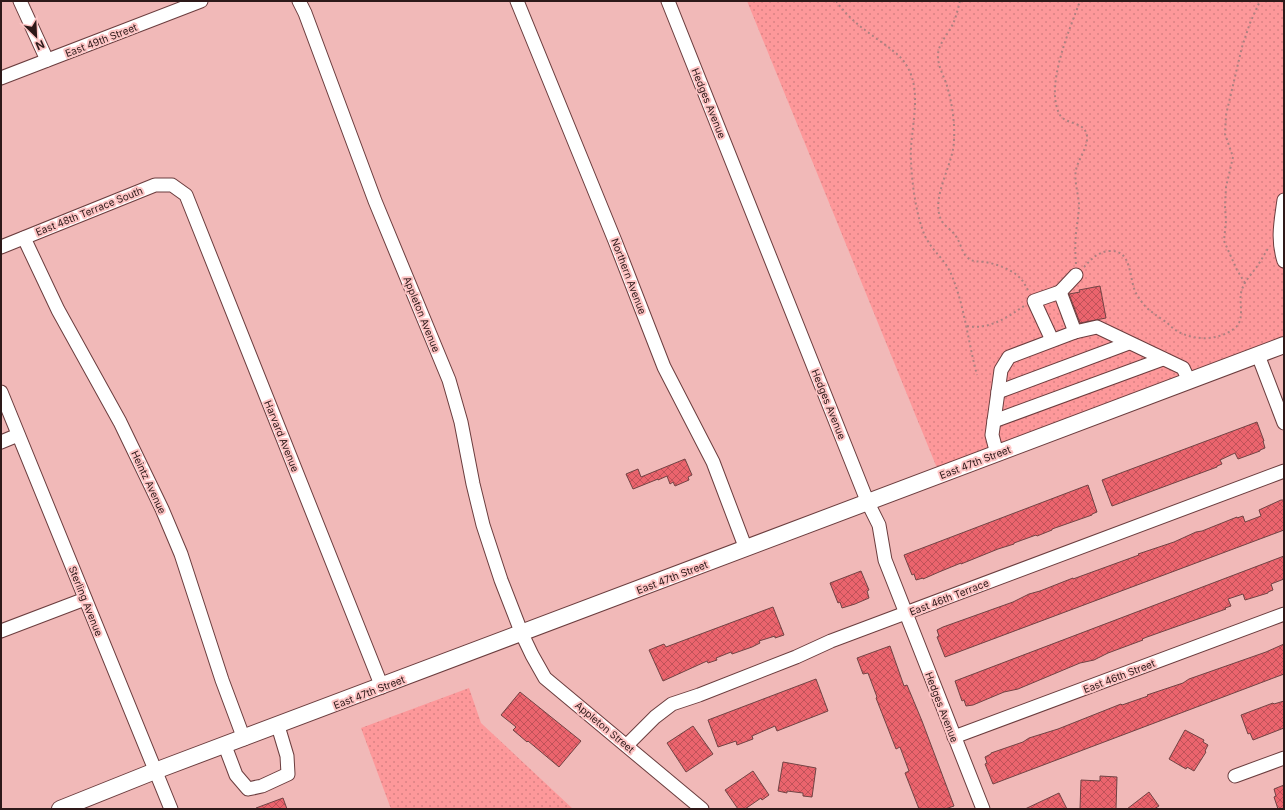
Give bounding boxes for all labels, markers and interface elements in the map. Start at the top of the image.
north arrow [16,16,56,56]
street label: East 49th Street [63,21,139,59]
text: N [33,37,47,53]
street label: Hedges Avenue [689,66,729,140]
street label: East 48th Terrace South [34,184,144,238]
street label: Northern Avenue [609,236,649,316]
street label: Appleton Avenue [401,274,443,354]
street label: Hedges Avenue [809,367,849,441]
street label: Harvard Avenue [262,399,302,474]
street label: East 47th Street [938,443,1013,481]
street label: Heintz Avenue [129,449,169,516]
street label: East 47th Street [635,558,710,596]
street label: Sterling Avenue [67,564,106,638]
street label: East 46th Terrace [908,576,991,618]
street label: East 46th Street [1081,657,1157,695]
street label: Hedges Avenue [923,670,961,744]
street label: East 47th Street [332,673,407,711]
street label: Appleton Street [573,699,638,756]

